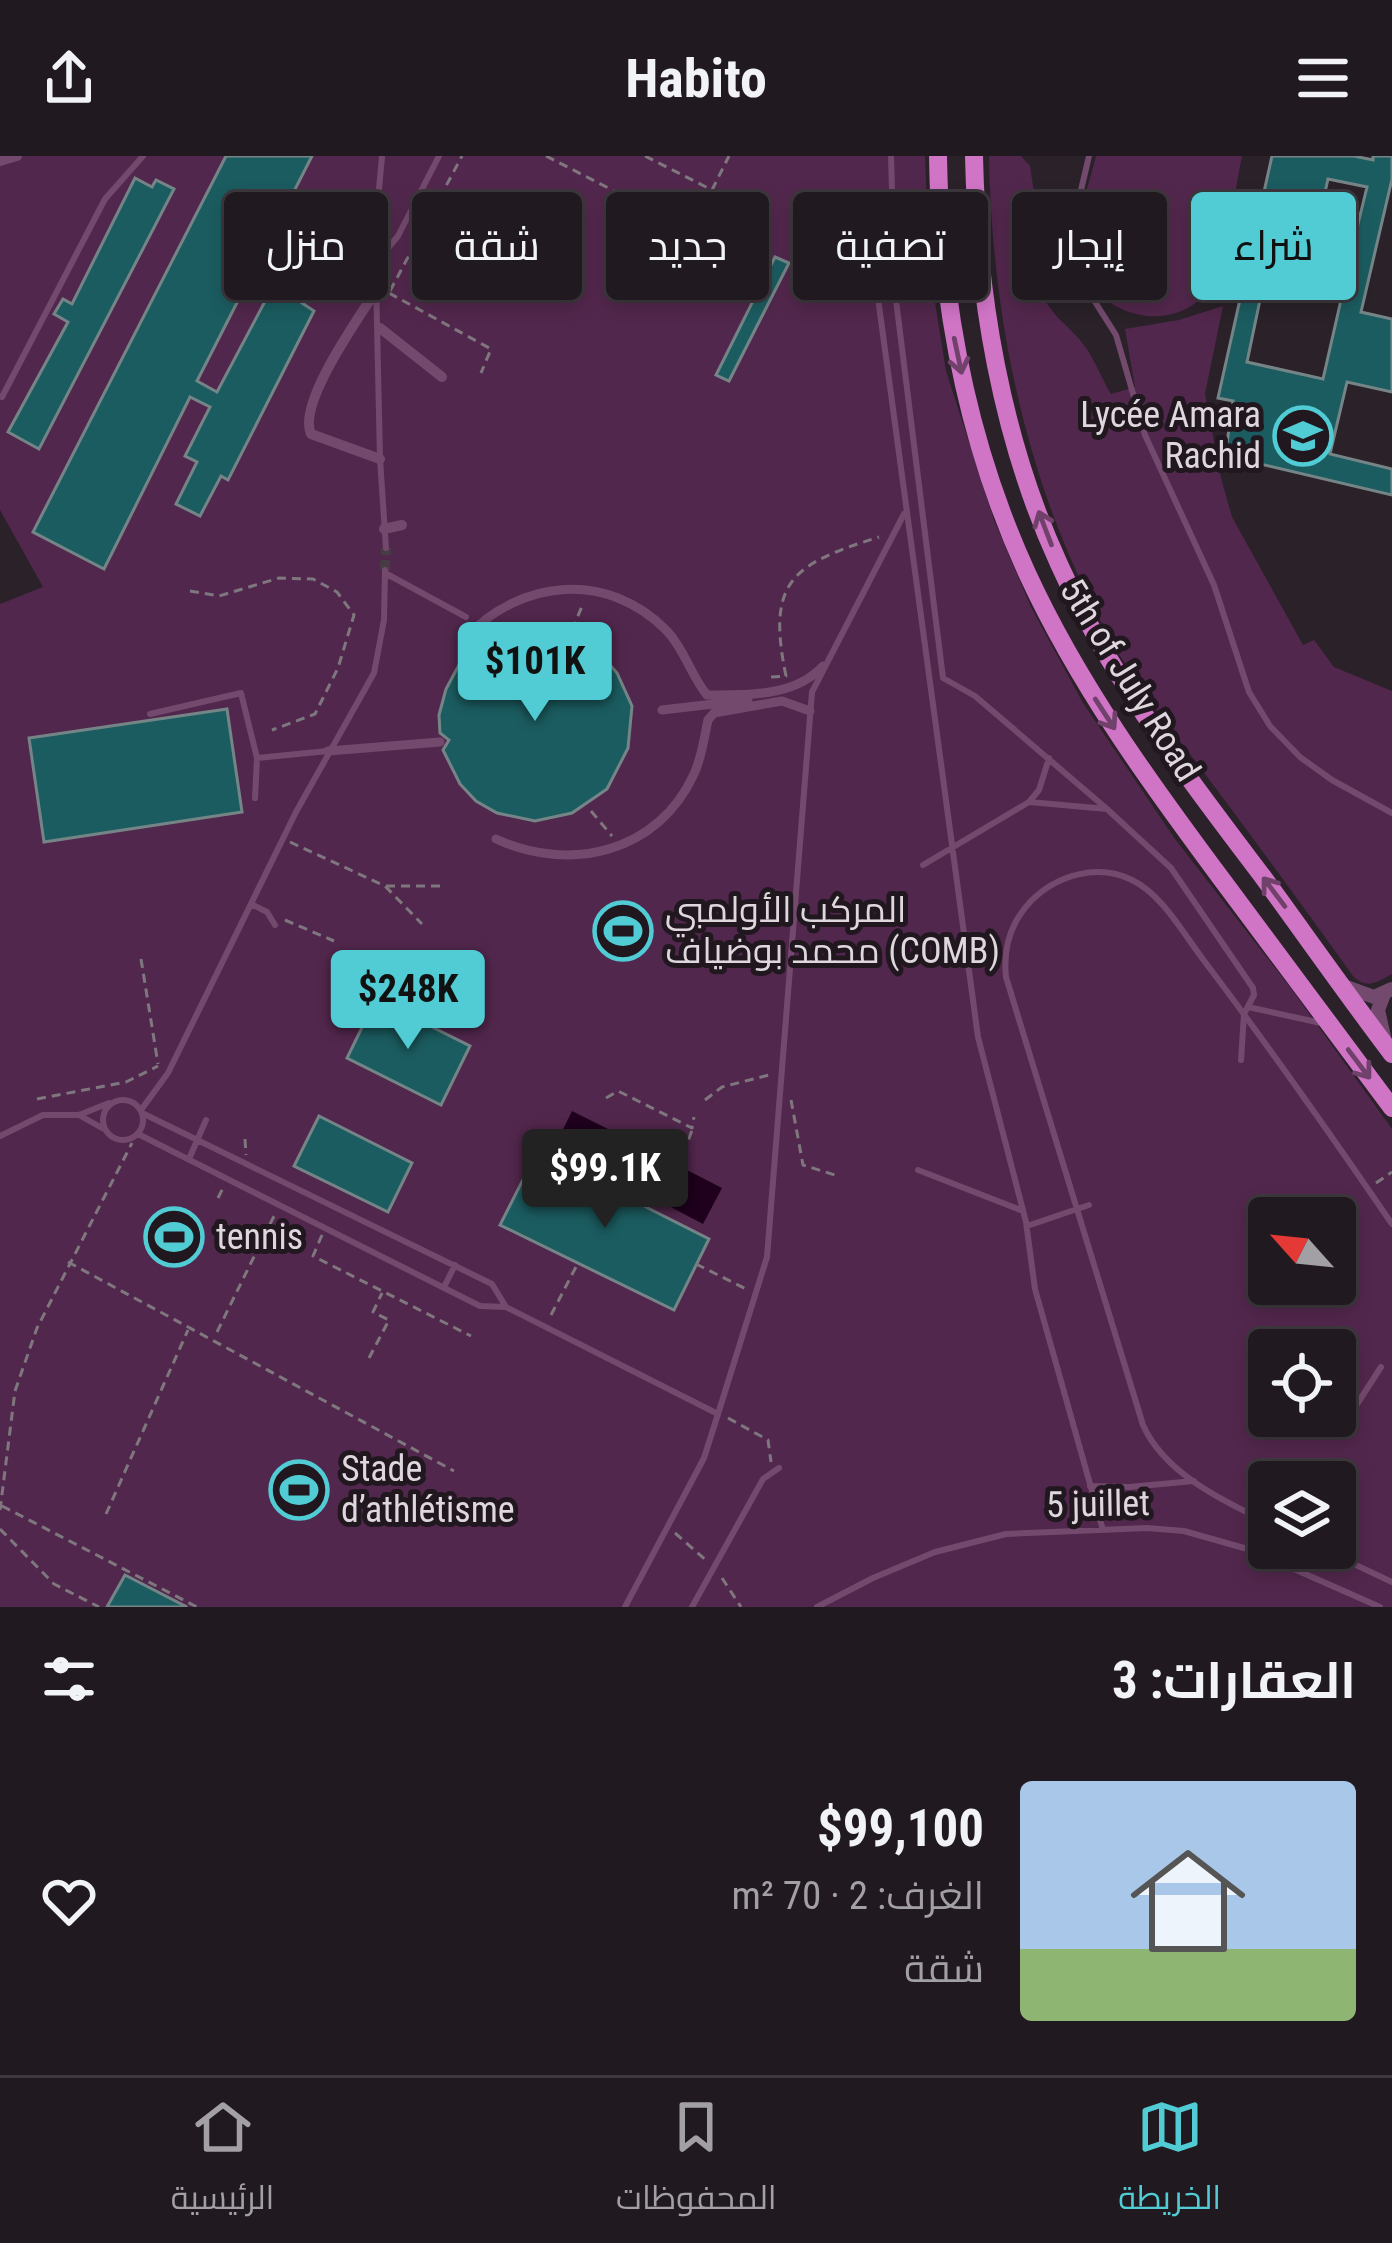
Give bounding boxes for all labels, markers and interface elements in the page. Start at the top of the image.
icon: share [36,45,102,111]
icon: menu [1290,45,1356,111]
text: Habito [625,47,767,110]
chip: منزل [224,192,388,300]
chip: شقة [412,192,582,300]
chip: جديد [606,192,769,300]
chip: تصفية [793,192,988,300]
chip: إيجار [1012,192,1167,300]
chip: شراء [1191,192,1356,300]
one-way arrow [948,336,971,374]
place label: Lycée Amara Rachid [1080,394,1261,477]
school or university icon: Lycée Amara Rachid [1272,405,1334,467]
one-way arrow [1032,511,1054,548]
street label: 5th of July Road [1051,571,1209,789]
pin: $101K [451,622,619,724]
text: $101K [485,638,585,684]
one-way arrow [1092,697,1117,731]
one-way arrow [1261,877,1288,909]
place label: المركب الأولمبي محمد بوضياف (COMB) [665,889,1000,972]
sports icon: المركب الأولمبي محمد بوضياف (COMB) [592,900,654,962]
pin: $248K [324,950,492,1052]
text: $248K [358,966,458,1012]
one-way arrow [1345,1047,1371,1079]
pin: $99.1K [507,1129,703,1231]
text: $99.1K [549,1145,661,1191]
north arrow [1248,1197,1356,1305]
map controls [1248,1197,1356,1569]
sports icon: tennis [143,1206,205,1268]
place label: tennis [216,1216,303,1258]
button: locate [1248,1329,1356,1437]
place label: Stade d’athlétisme [341,1448,515,1531]
sports icon: Stade d’athlétisme [268,1459,330,1521]
button: layers [1248,1461,1356,1569]
street label: 5 juillet [1046,1482,1150,1526]
icon: filters [36,1646,102,1712]
text: العقارات: 3 [1112,1651,1356,1710]
text: $99,100 [817,1799,984,1858]
icon: home [1116,1829,1260,1973]
icon: heart [36,1868,102,1934]
text: الغرف: 2 · 70 m² [732,1873,984,1919]
text: شقة [904,1946,984,1992]
tab: الرئيسية [171,2094,274,2228]
tab: المحفوظات [616,2094,777,2228]
tab: الخريطة [1118,2094,1221,2228]

